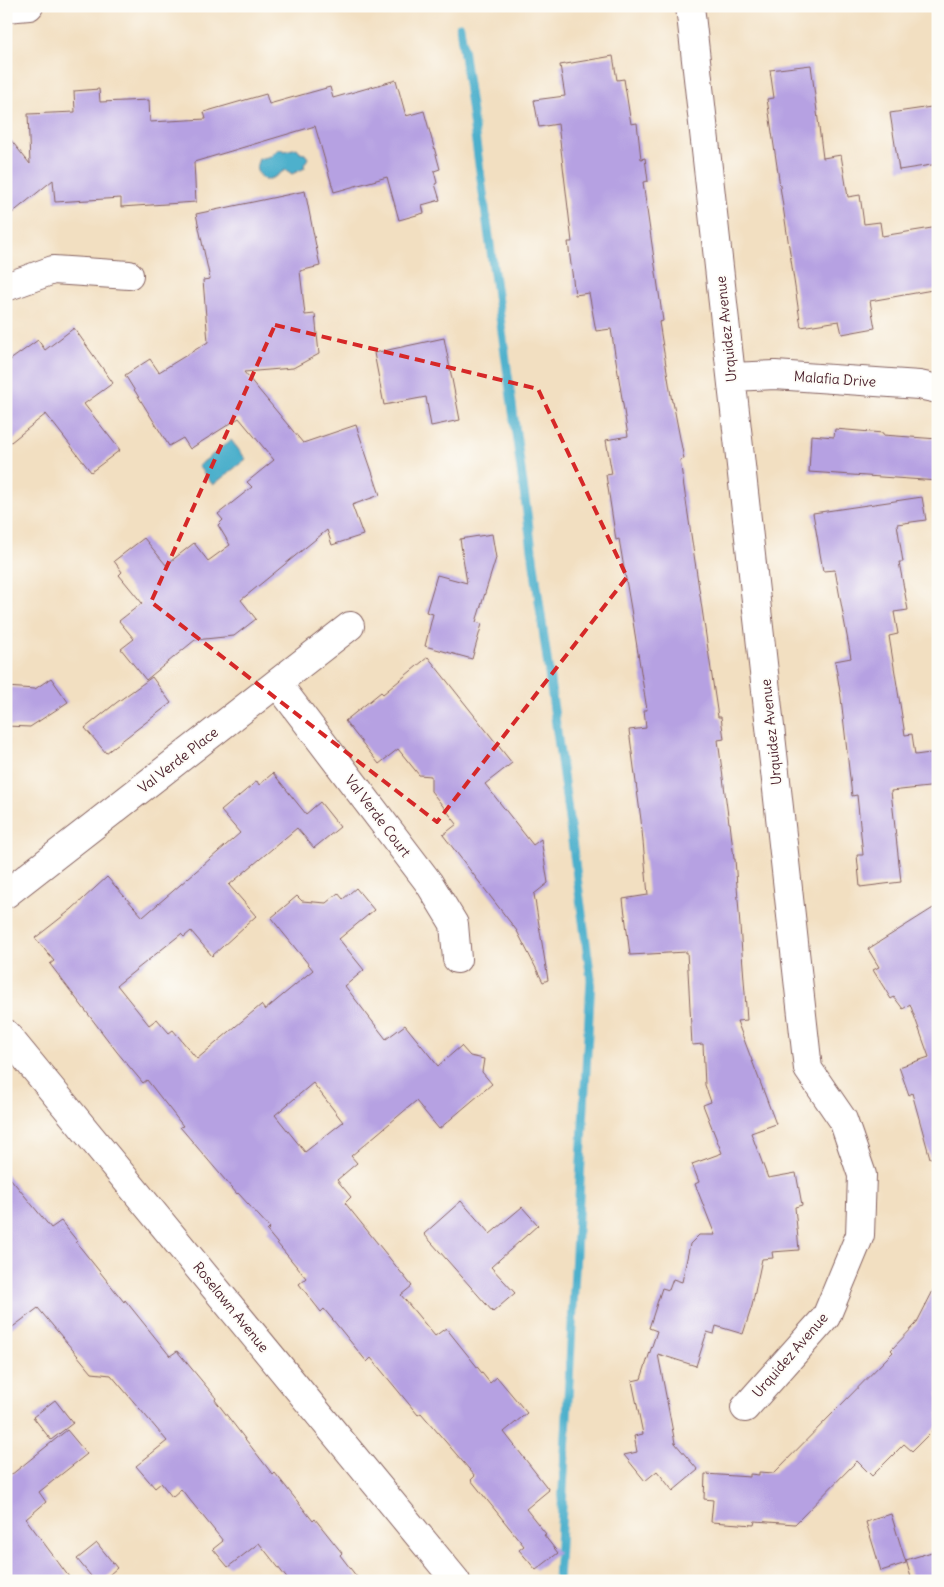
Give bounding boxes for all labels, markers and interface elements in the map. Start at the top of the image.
street label: Urquidez Avenue [711,275,741,383]
street label: Malafia Drive [793,367,877,391]
street label: Urquidez Avenue [756,678,786,786]
street label: Val Verde Place [134,723,222,797]
street label: Val Verde Court [341,771,415,861]
street label: Roselawn Avenue [189,1258,273,1356]
street label: Urquidez Avenue [748,1309,832,1401]

